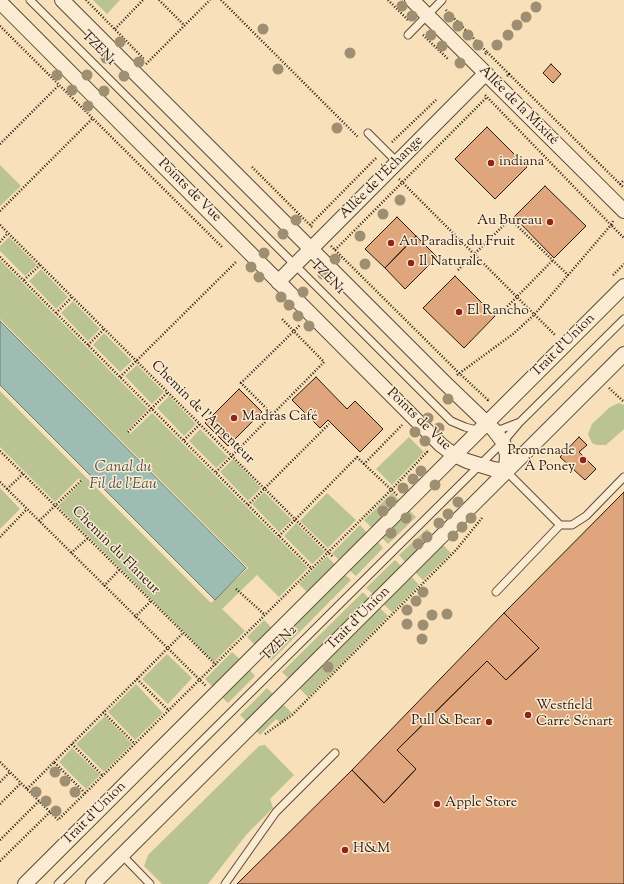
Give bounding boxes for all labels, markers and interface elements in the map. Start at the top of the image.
street label: TZEN1 [77,28,119,70]
street label: Allée de la Mixité [475,63,561,149]
street label: Allée de l'Échange [337,133,427,223]
place label: indiana [499,155,544,171]
street label: Points de Vue [154,156,224,226]
marker: indiana [486,158,496,168]
place label: Au Bureau [477,214,542,230]
marker: Au Bureau [545,217,555,227]
place label: Au Paradis du Fruit [399,235,515,251]
marker: Au Paradis du Fruit [386,238,396,248]
place label: Il Naturale [419,255,483,271]
street label: TZEN1 [306,257,348,299]
marker: Il Naturale [406,258,416,268]
place label: El Rancho [467,304,529,320]
marker: El Rancho [454,307,464,317]
street label: Trait d'Union [529,311,599,381]
street label: Chemin de l'Arpenteur [147,358,257,468]
street label: Points de Vue [382,385,454,455]
place label: Madras Café [242,410,318,426]
marker: Madras Café [229,413,239,423]
place label: Promenade À Poney [508,444,575,476]
marker: Promenade À Poney [578,455,588,465]
water label: Canal du Fil de l'Eau [89,459,157,494]
street label: Chemin du Flaneur [67,503,163,599]
street label: Trait d'Union [324,584,394,654]
street label: TZEN2 [259,623,301,665]
place label: Westfield Carré Sénart [536,699,613,732]
marker: Westfield Carré Sénart [523,710,533,720]
place label: Pull & Bear [411,714,481,730]
marker: Pull & Bear [484,717,494,727]
street label: Trait d'Union [60,779,130,849]
place label: Apple Store [445,796,517,812]
marker: Apple Store [432,799,442,809]
place label: H&M [353,842,390,858]
marker: H&M [340,845,350,855]

